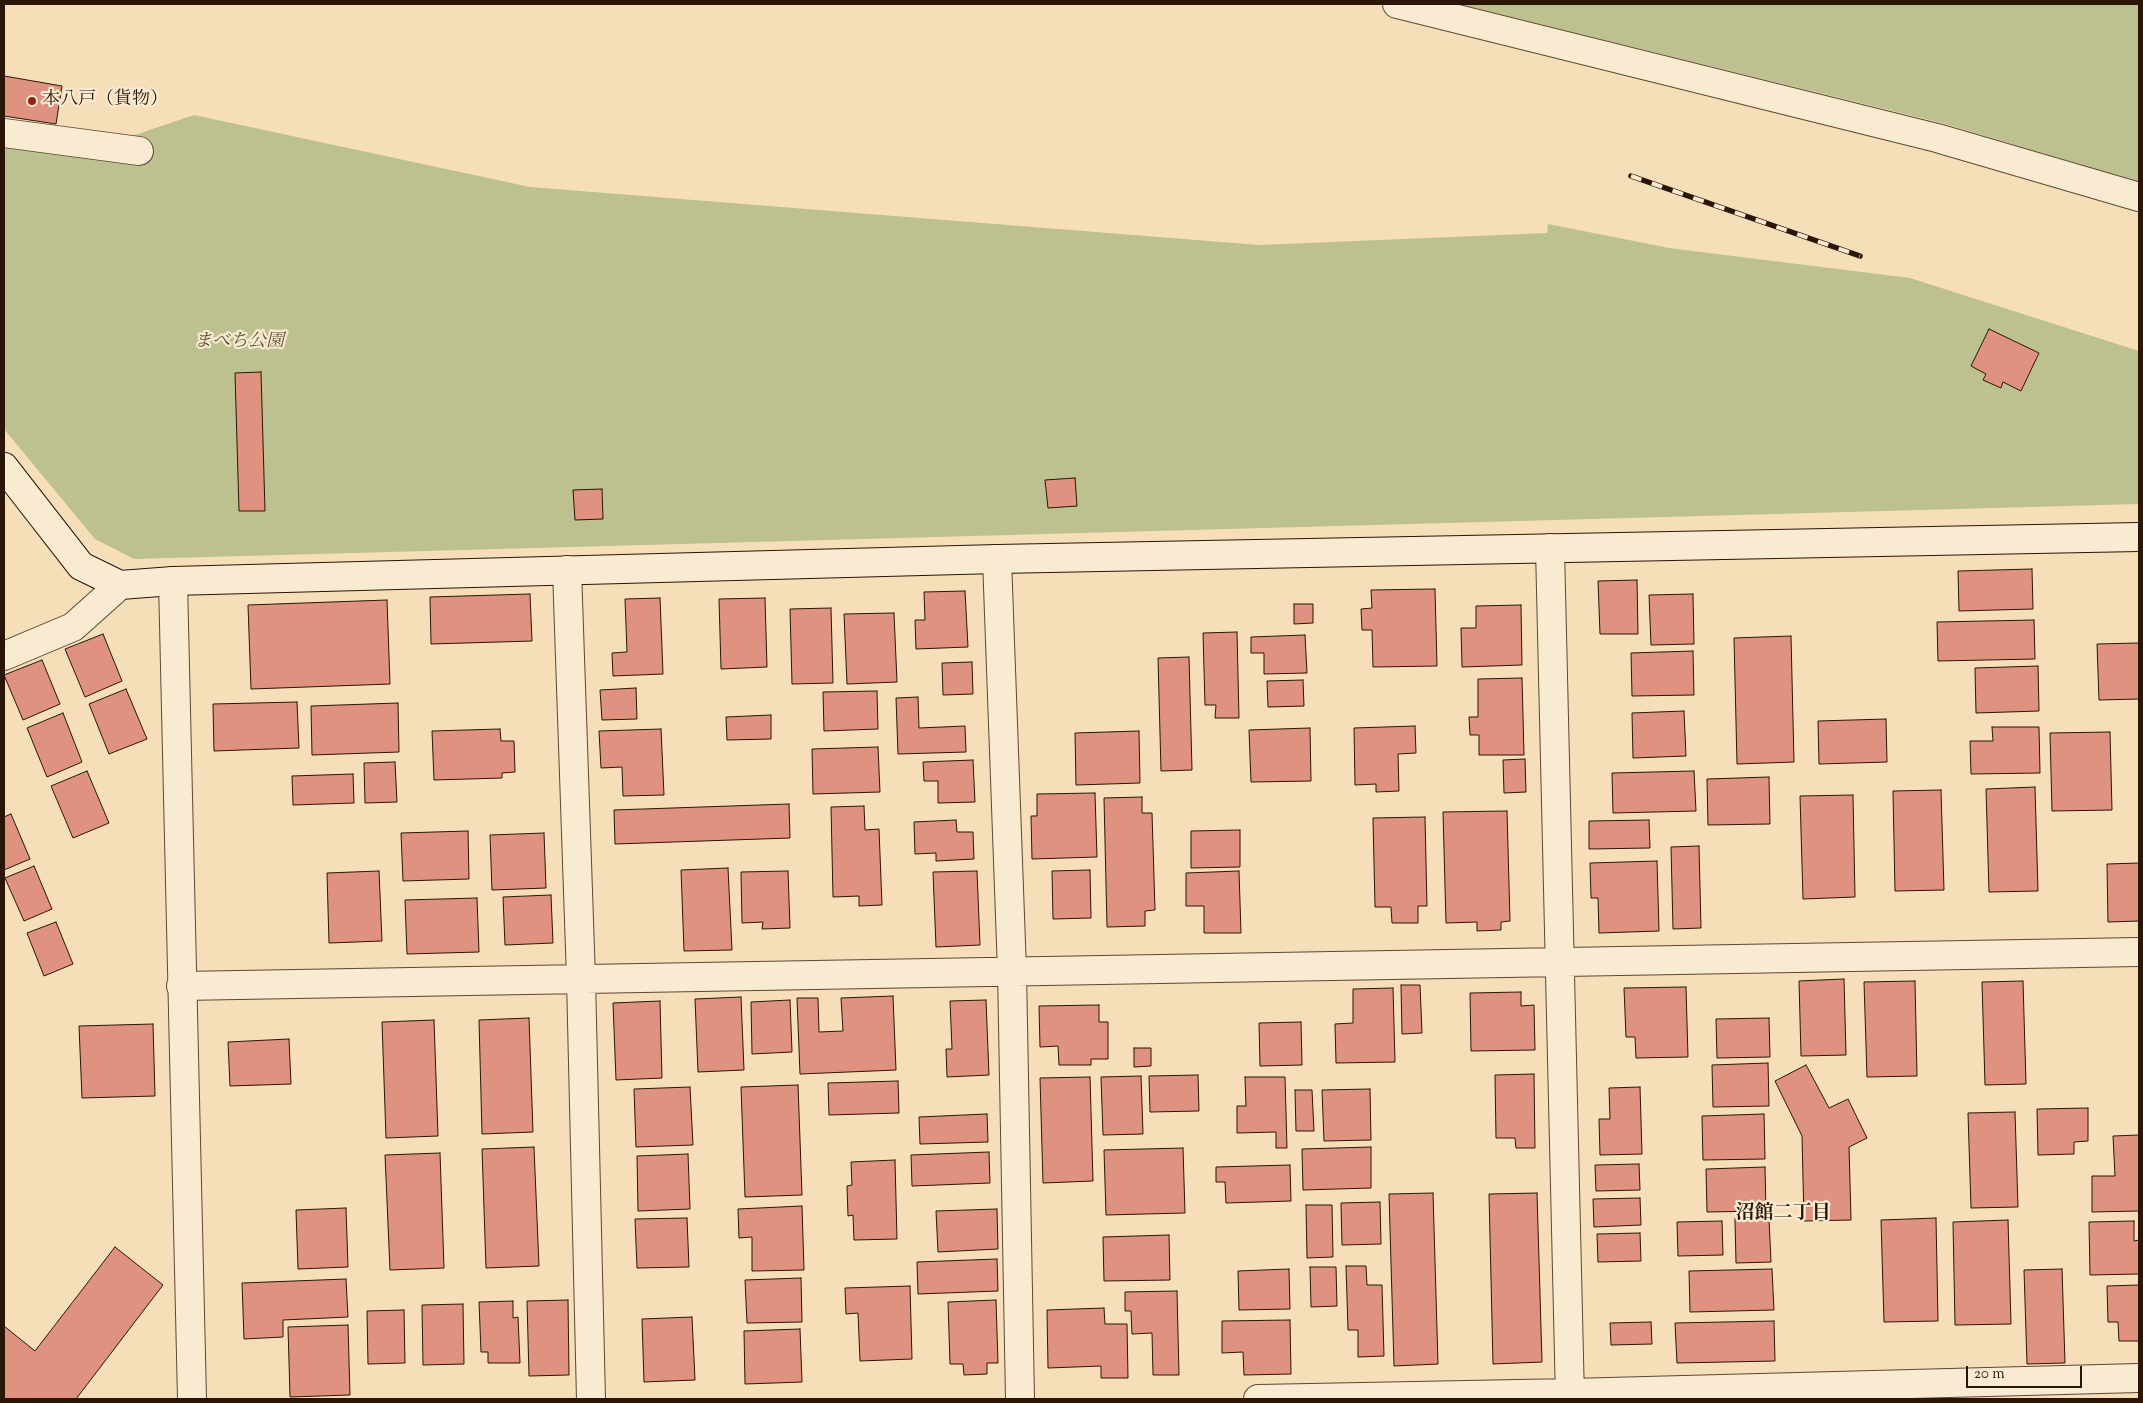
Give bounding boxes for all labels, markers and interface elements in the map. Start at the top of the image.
place label: 本八戸（貨物） [42,90,168,112]
marker: 本八戸（貨物） [26,95,38,107]
park label: まべち公園 [194,332,284,354]
district label: 沼館二丁目 [1736,1204,1830,1226]
scale bar [1968,1356,2084,1388]
text: 20 m [1974,1364,2005,1385]

